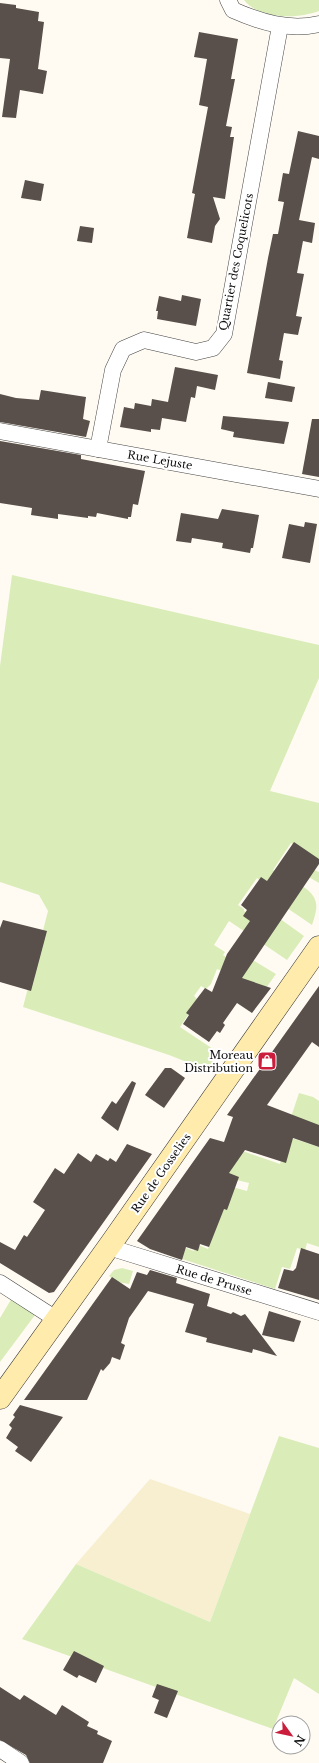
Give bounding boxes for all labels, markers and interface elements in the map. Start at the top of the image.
street label: Quartier des Coquelicots [216,192,256,332]
street label: Rue Lejuste [126,447,194,473]
place label: Moreau Distribution [184,1048,254,1075]
shop icon: Moreau Distribution [256,1050,278,1072]
street label: Rue de Gosselies [128,1130,194,1216]
street label: Rue de Prusse [174,1262,254,1298]
north arrow [271,1715,311,1755]
text: N [290,1732,308,1749]

